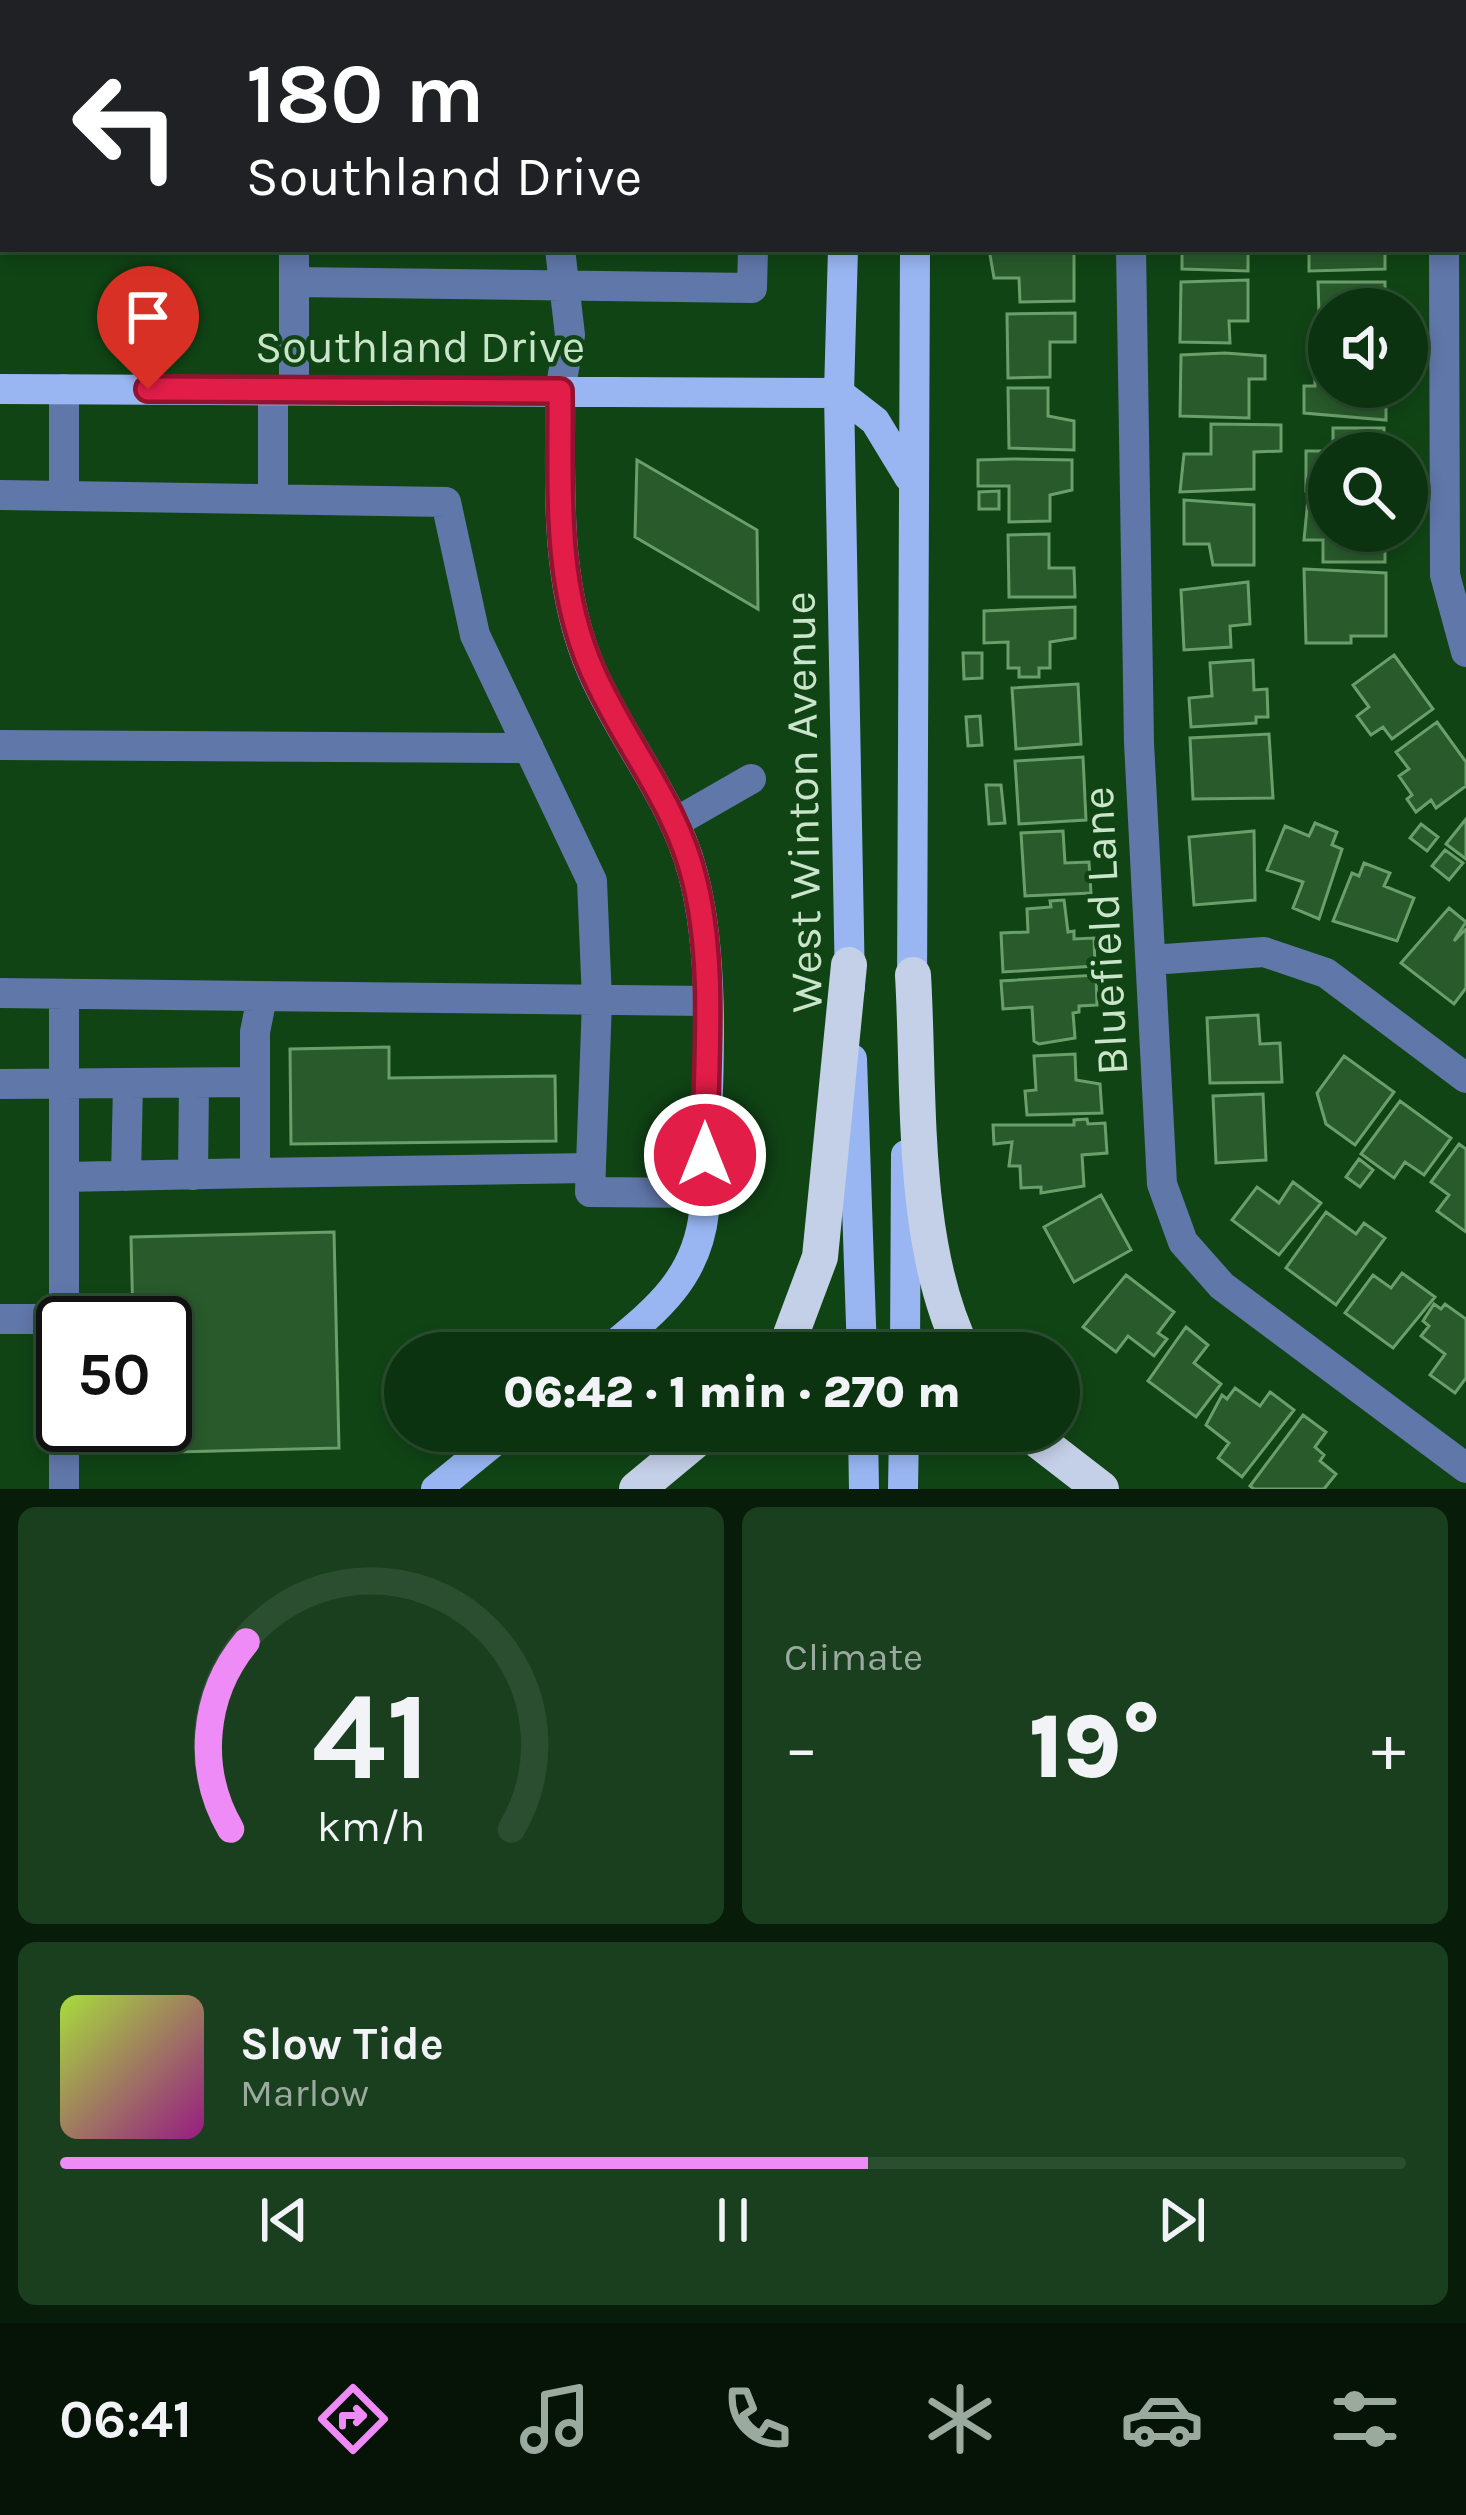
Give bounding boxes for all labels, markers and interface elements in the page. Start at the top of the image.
text: 180 m [246,45,484,143]
icon: left [48,48,204,204]
text: Southland Drive [246,145,642,209]
pin [97,266,199,389]
icon: arrive [115,284,181,350]
map controls [1308,288,1428,552]
button: sound [1308,288,1428,408]
street label: Southland Drive [255,321,585,373]
button: search [1308,432,1428,552]
street label: West Winton Avenue [773,591,833,1013]
street label: Bluefield Lane [1071,785,1139,1077]
position arrow [642,1092,768,1218]
speed limit sign: 50 [36,1296,192,1452]
text: 06:42 · 1 min · 270 m [503,1366,961,1418]
text: Climate [784,1634,923,1680]
text: 41 [312,1664,430,1809]
text: 19° [1029,1694,1161,1800]
text: − [784,1709,819,1787]
text: + [1371,1709,1406,1787]
text: km/h [317,1801,425,1851]
text: Slow Tide [240,2018,444,2070]
text: Marlow [240,2070,369,2116]
icon: previous [251,2187,317,2253]
icon: pause [700,2187,766,2253]
icon: next [1149,2187,1215,2253]
icon: directions [311,2377,395,2461]
icon: music [513,2377,597,2461]
icon: phone [715,2377,799,2461]
icon: climate [918,2377,1002,2461]
icon: car [1120,2377,1204,2461]
icon: filters [1323,2377,1407,2461]
text: 06:41 [59,2387,192,2451]

